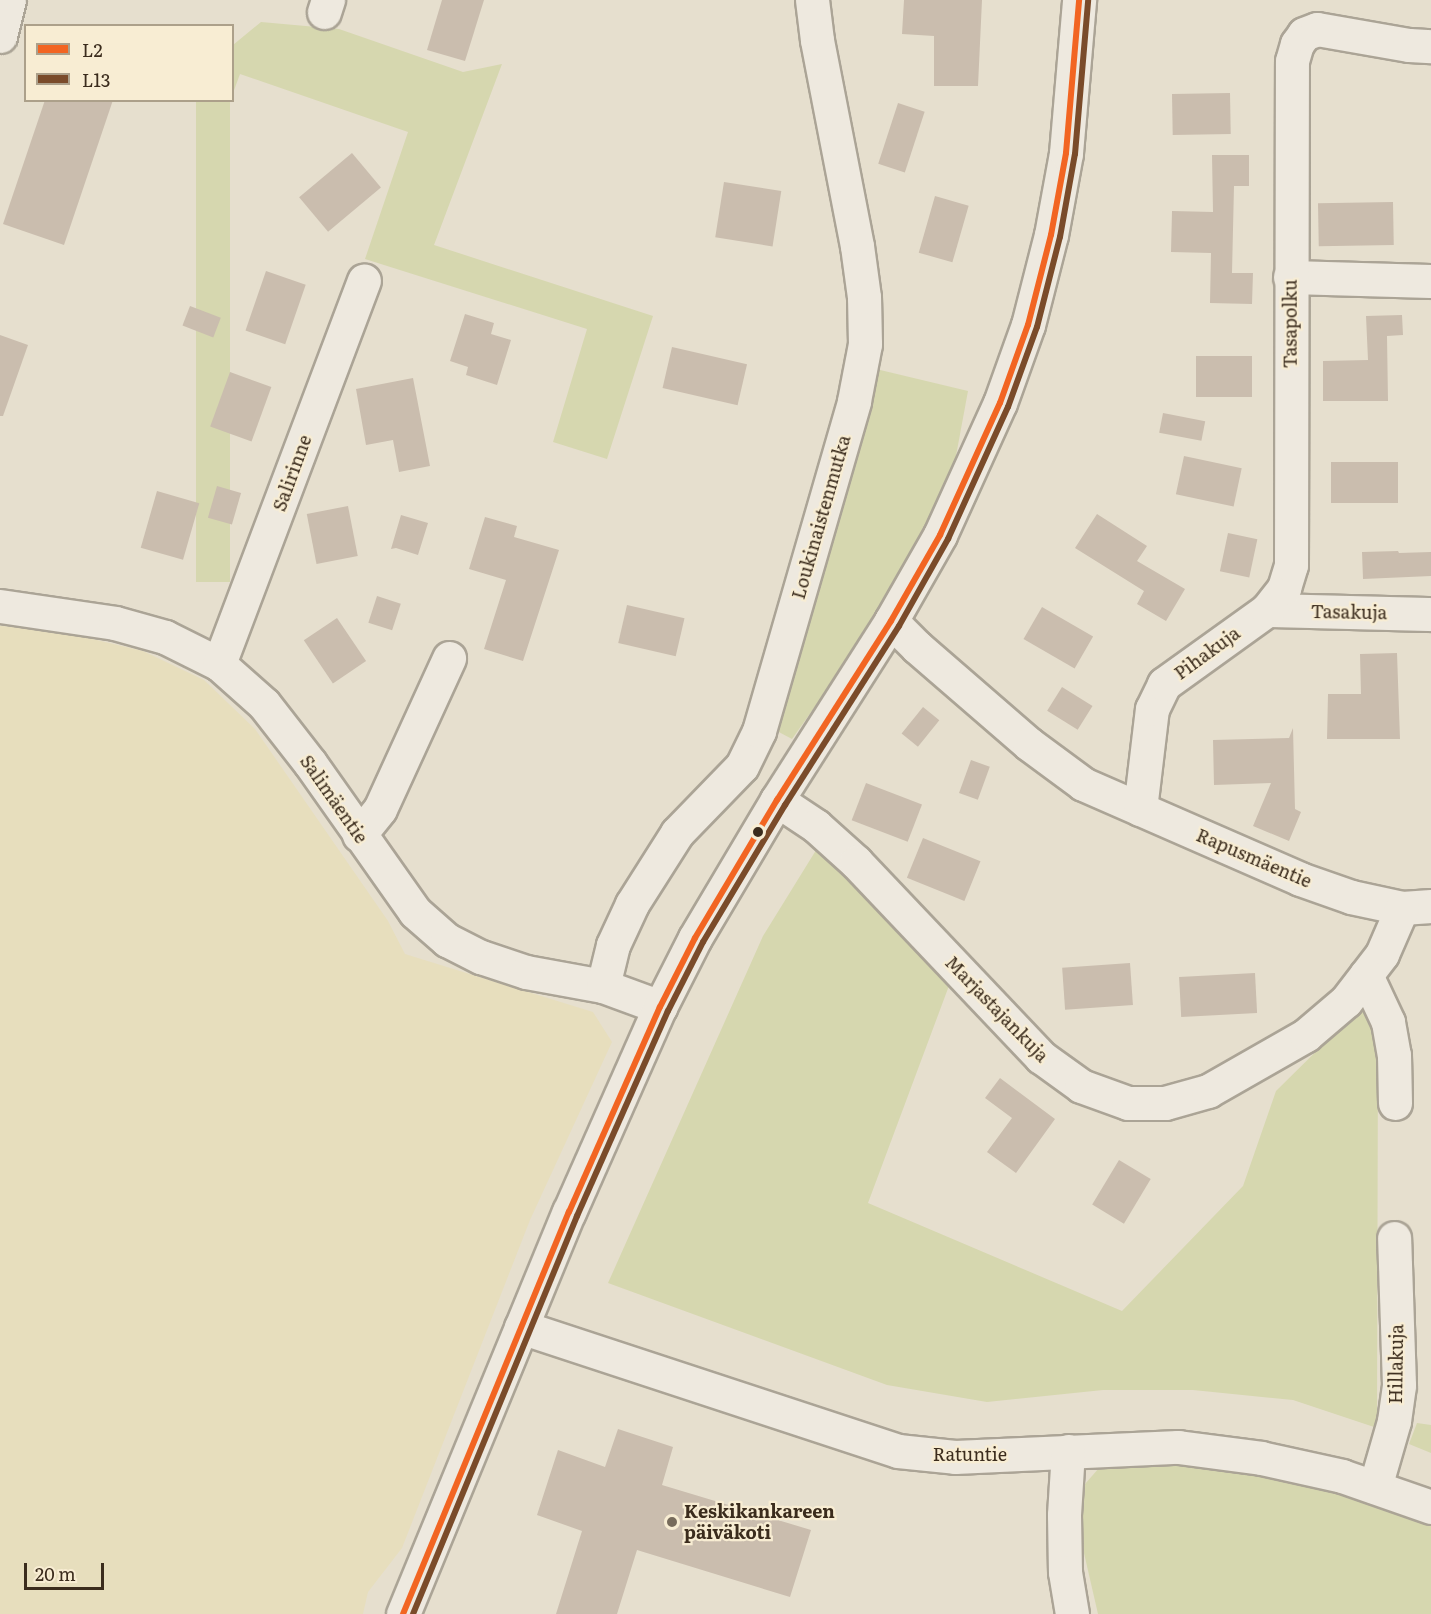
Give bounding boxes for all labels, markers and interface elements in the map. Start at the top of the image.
legend [24,24,234,102]
text: L2 [82,36,103,63]
text: L13 [82,66,111,93]
street label: Tasapolku [1279,280,1301,368]
street label: Salirinne [268,432,316,514]
street label: Loukinaistenmutka [787,432,855,602]
street label: Tasakuja [1311,601,1387,623]
street label: Pihakuja [1170,622,1244,684]
street label: Salimäentie [296,751,372,847]
street label: Rapusmäentie [1193,824,1315,892]
unlabelled marker [752,826,764,838]
street label: Marjastajankuja [941,952,1053,1066]
street label: Hillakuja [1385,1324,1407,1404]
street label: Ratuntie [933,1443,1007,1465]
place label: Keskikankareen päiväkoti [684,1501,835,1544]
marker: Keskikankareen päiväkoti [665,1515,679,1529]
scale bar [27,1551,106,1589]
text: 20 m [35,1560,76,1587]

